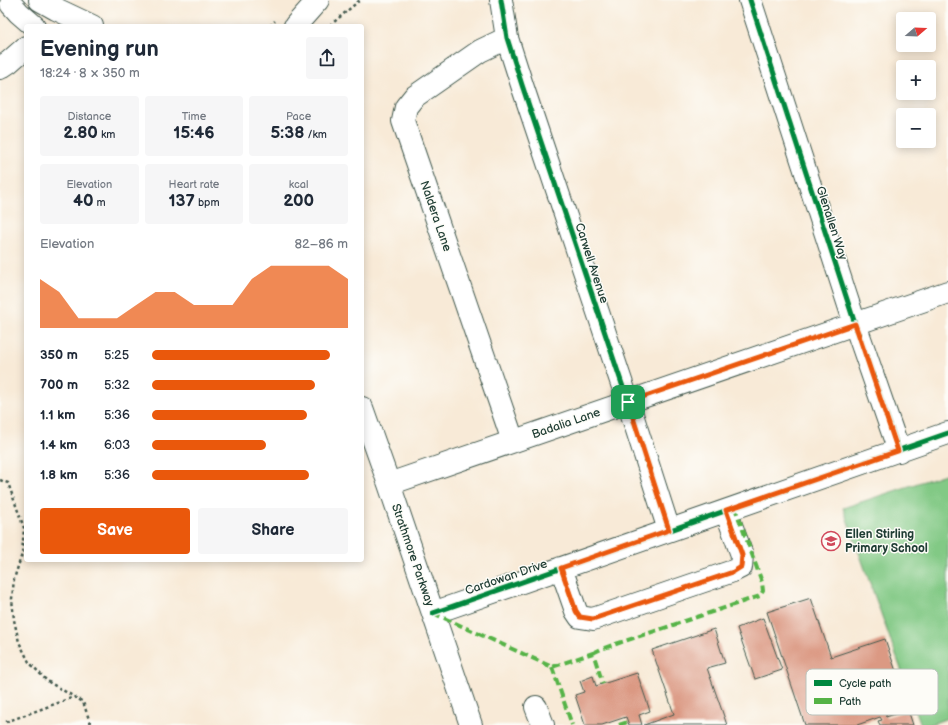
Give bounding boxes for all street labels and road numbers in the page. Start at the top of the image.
street label: Naldera Lane [416,179,455,253]
street label: Glenallen Way [813,184,851,262]
street label: Carwell Avenue [571,221,612,305]
street label: Badalia Lane [530,405,602,442]
street label: Strathmore Parkway [388,502,437,609]
street label: Cardowan Drive [463,556,549,599]

